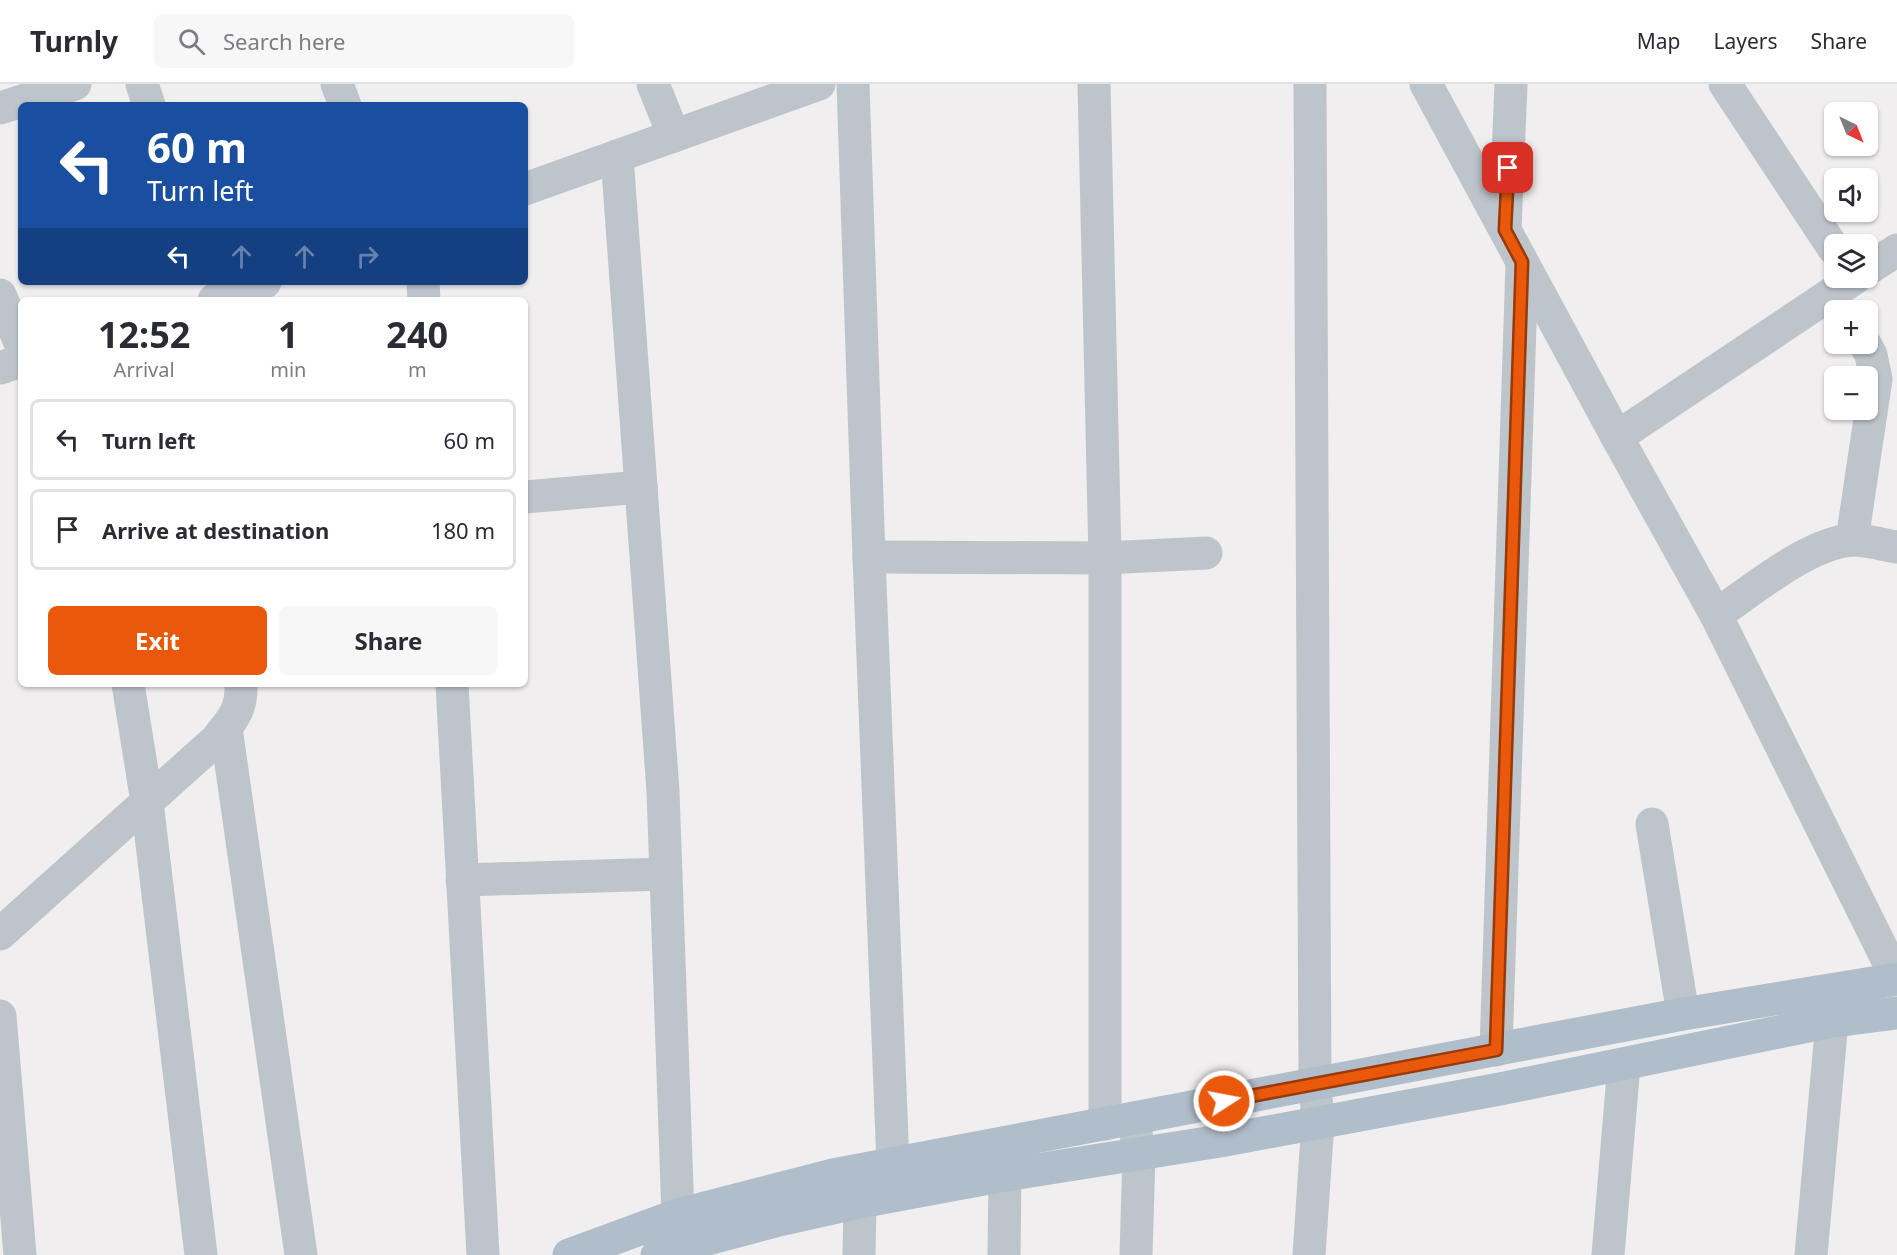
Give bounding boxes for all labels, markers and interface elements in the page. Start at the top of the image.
search box [154,14,574,68]
text: Turnly [30,22,118,60]
icon: search [175,25,208,58]
text: Search here [223,26,345,56]
text: Map [1637,27,1681,55]
text: Layers [1714,27,1778,55]
text: Share [1811,27,1867,55]
north arrow [1824,102,1878,156]
map controls [1824,102,1878,420]
text: 60 m [147,118,247,175]
icon: left [48,126,126,204]
pin [1482,142,1533,193]
icon: arrive [1491,151,1524,184]
button: sound [1824,168,1878,222]
text: Turn left [147,172,253,209]
button: layers [1824,234,1878,288]
icon: left [162,240,195,273]
icon: ahead [225,240,258,273]
icon: ahead [288,240,321,273]
icon: right [351,240,384,273]
button: + [1824,300,1878,354]
text: 12:52 [98,310,190,359]
text: 1 [278,310,299,359]
text: 240 [386,310,448,359]
text: Arrival [114,356,175,383]
text: min [270,356,306,383]
text: m [408,356,427,383]
button: − [1824,366,1878,420]
icon: left [51,423,84,456]
text: Turn left [102,425,196,455]
text: 60 m [444,425,495,455]
icon: arrive [51,513,84,546]
text: Arrive at destination [102,515,329,545]
text: 180 m [431,515,495,545]
button: Exit [48,606,267,675]
button: Share [279,606,498,675]
position arrow [1192,1069,1256,1133]

